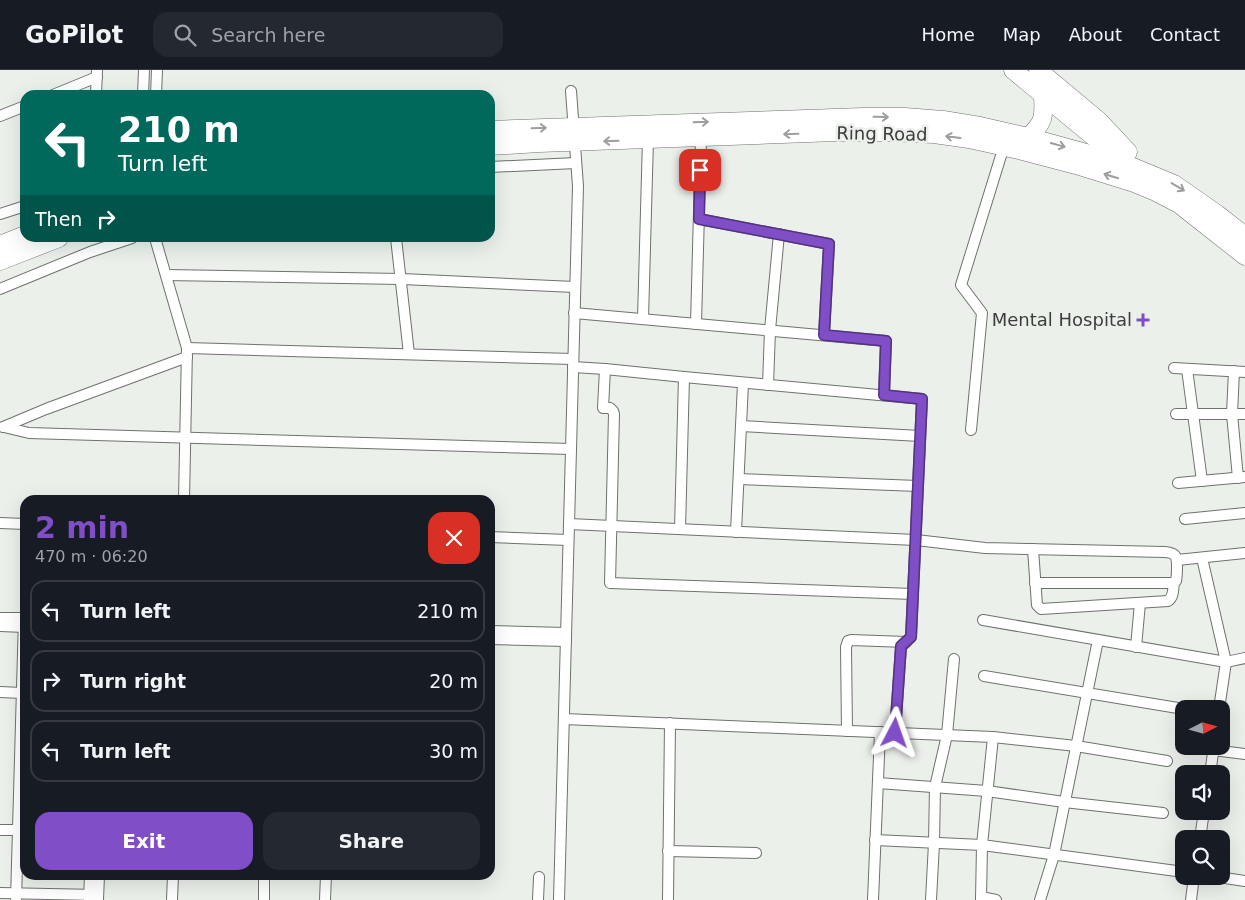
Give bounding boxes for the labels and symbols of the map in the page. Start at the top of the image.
one-way arrow [872,112,889,122]
one-way arrow [692,117,709,127]
street label: Ring Road [836,122,928,145]
one-way arrow [530,123,546,133]
one-way arrow [783,129,800,139]
one-way arrow [945,131,961,141]
one-way arrow [603,136,619,145]
one-way arrow [1050,141,1066,150]
pin [679,149,721,191]
one-way arrow [1103,170,1119,180]
one-way arrow [1170,182,1184,192]
place label: Mental Hospital [992,309,1132,330]
marker: Mental Hospital [1136,313,1150,327]
north arrow [1175,700,1230,755]
position arrow [868,706,920,758]

